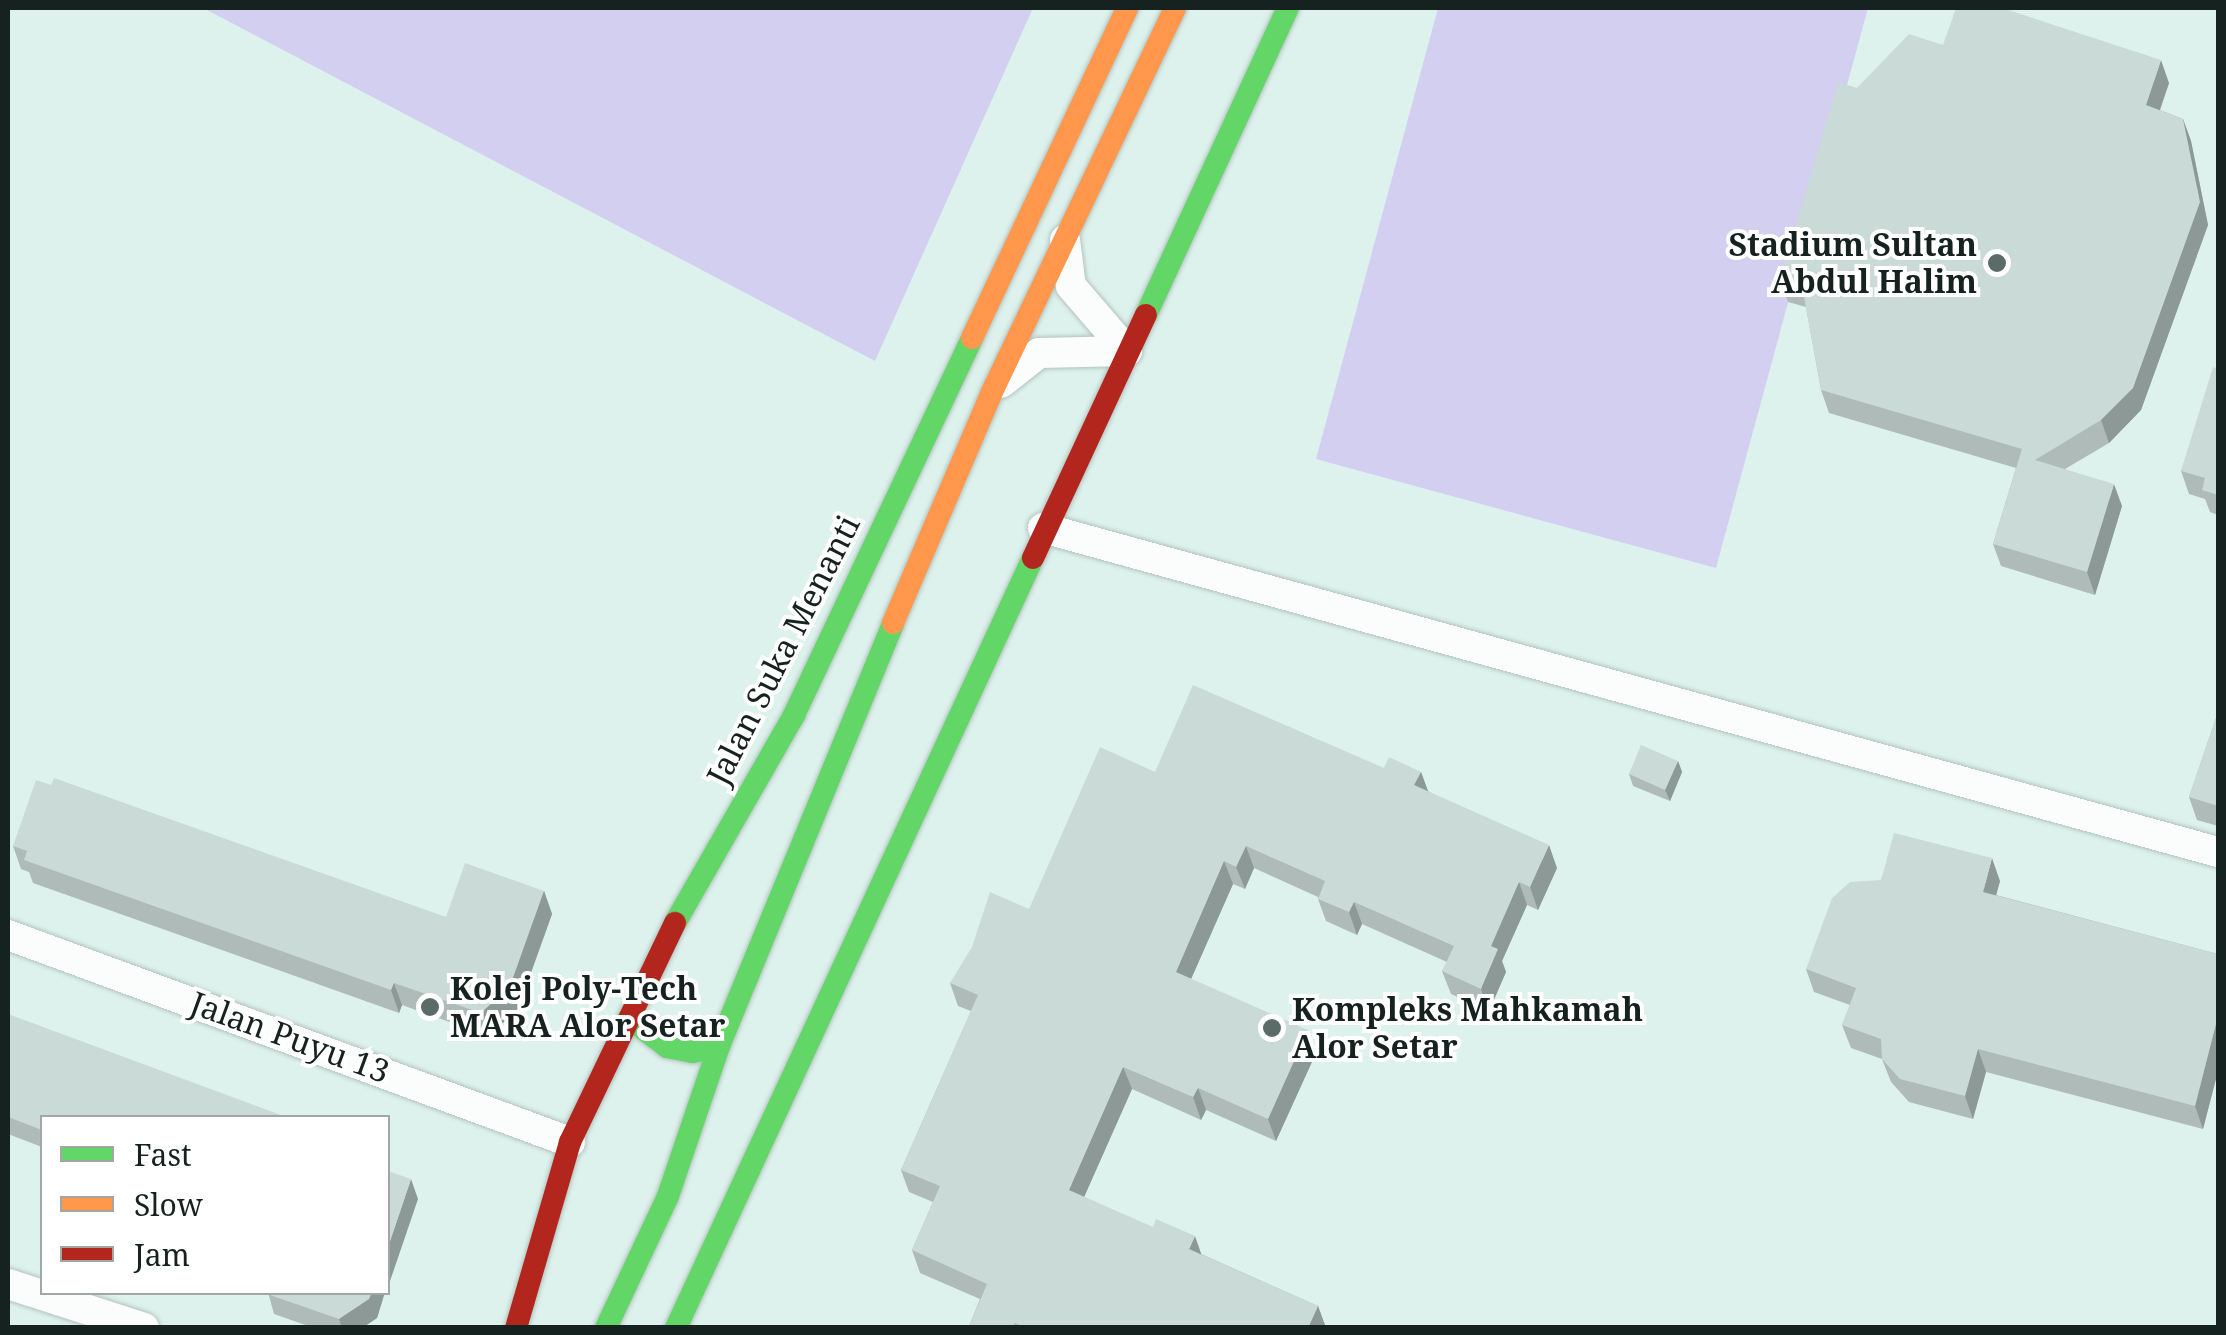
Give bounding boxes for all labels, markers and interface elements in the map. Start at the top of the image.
place label: Stadium Sultan Abdul Halim [1728,226,1977,301]
marker: Stadium Sultan Abdul Halim [1986,252,2008,274]
street label: Jalan Suka Menanti [698,509,868,791]
place label: Kolej Poly-Tech MARA Alor Setar [450,970,726,1045]
street label: Jalan Puyu 13 [185,983,395,1091]
place label: Kompleks Mahkamah Alor Setar [1292,991,1643,1066]
marker: Kolej Poly-Tech MARA Alor Setar [419,996,441,1018]
marker: Kompleks Mahkamah Alor Setar [1261,1017,1283,1039]
legend [40,1115,390,1295]
text: Fast [134,1134,191,1175]
text: Slow [134,1184,203,1225]
text: Jam [134,1234,190,1275]

